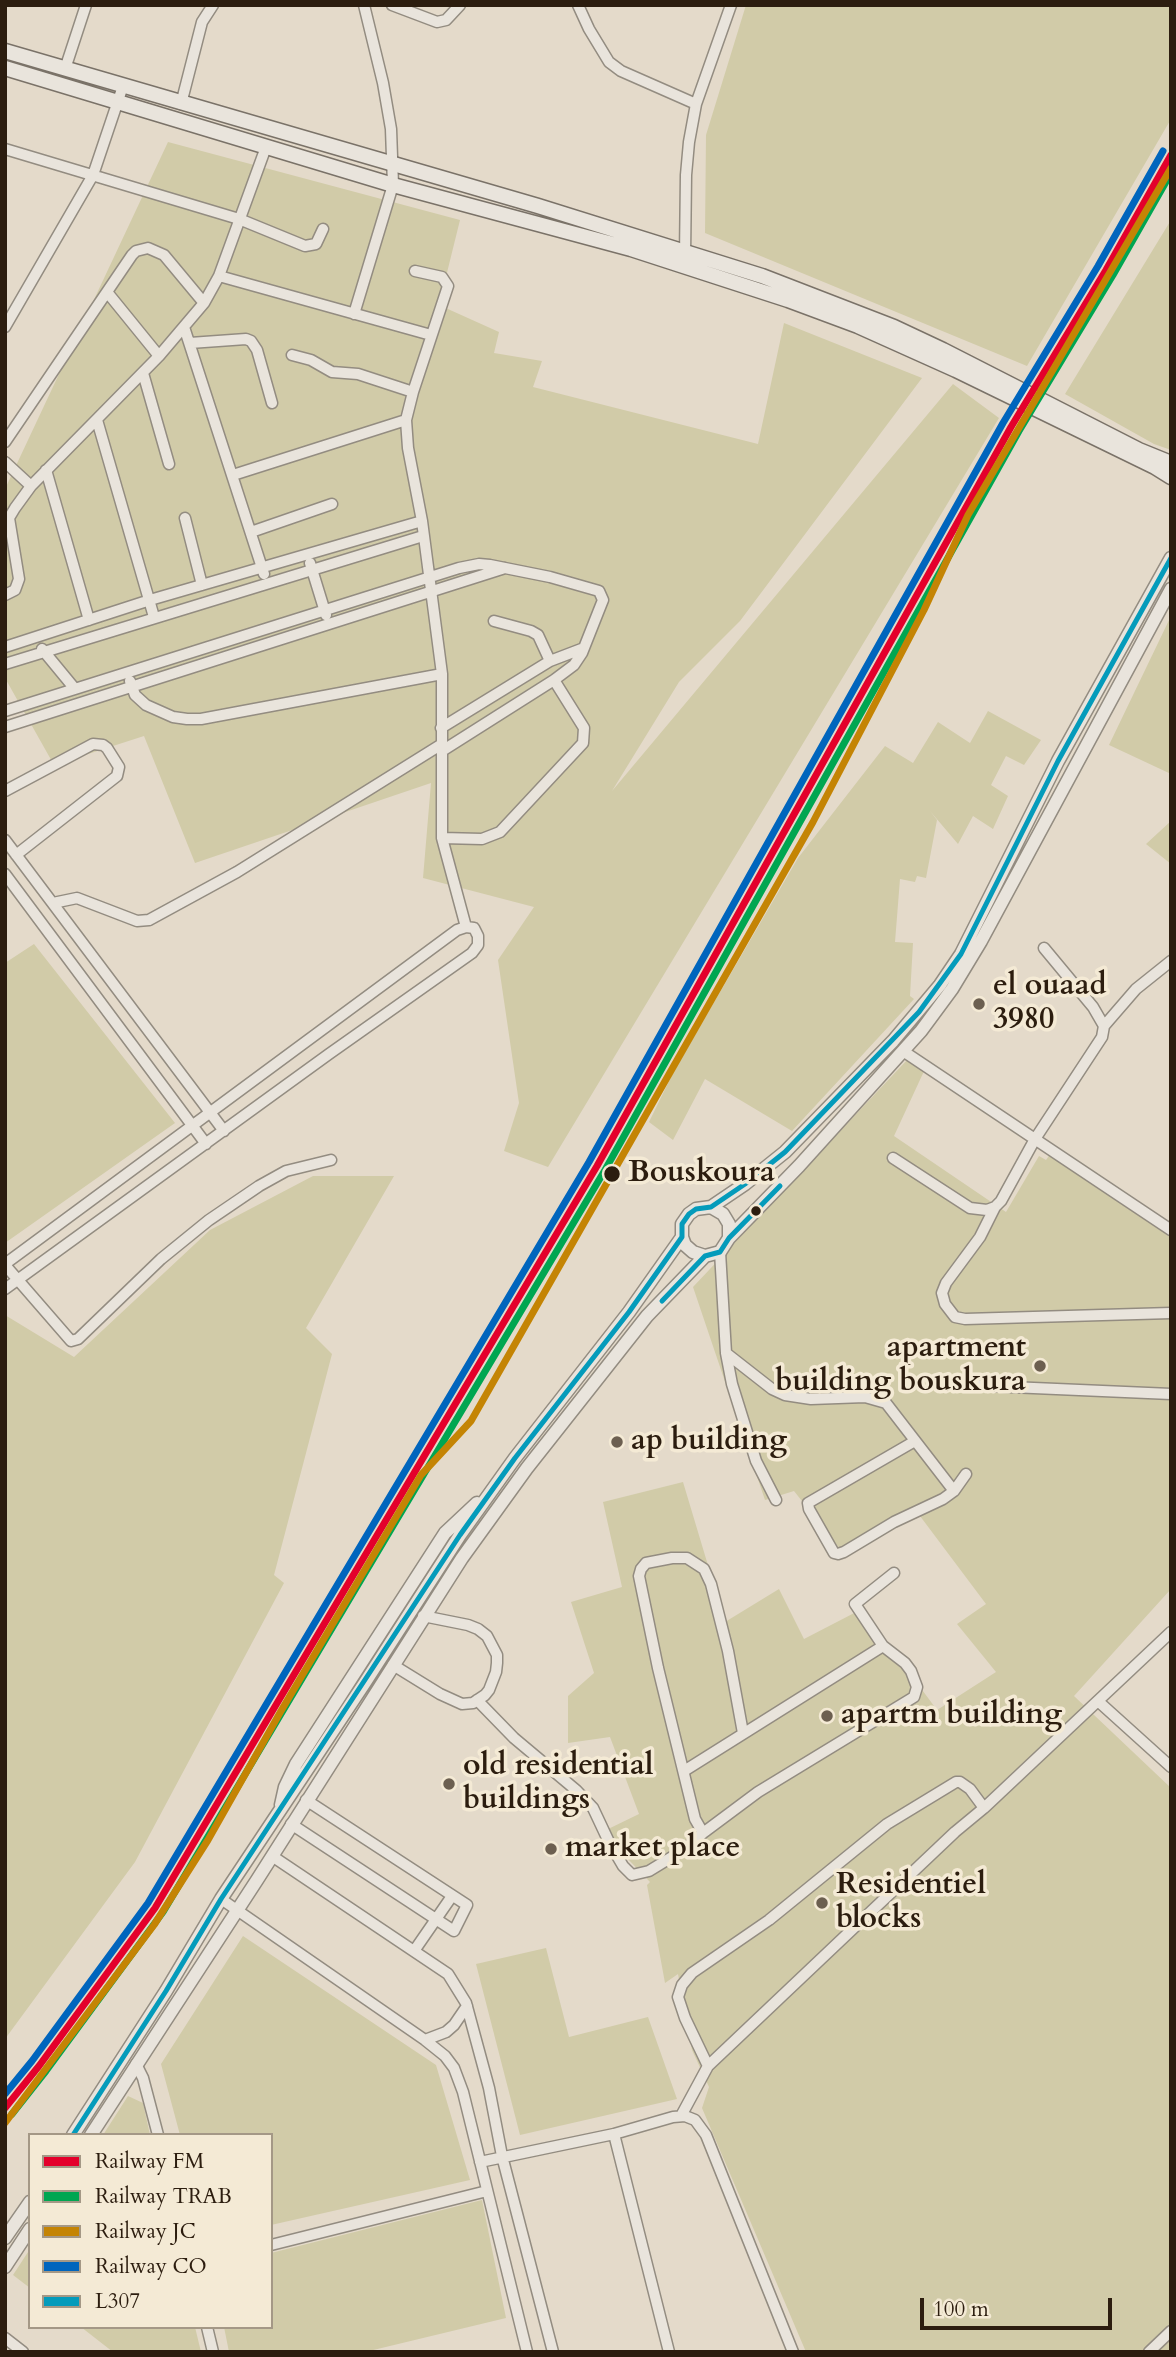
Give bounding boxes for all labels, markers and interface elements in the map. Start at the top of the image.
place label: el ouaad 3980 [993,969,1107,1040]
marker: el ouaad 3980 [971,996,987,1012]
place label: Bouskoura [628,1156,775,1192]
marker: Bouskoura [602,1164,622,1184]
unlabelled marker [749,1204,763,1218]
place label: apartment building bouskura [775,1331,1026,1402]
marker: apartment building bouskura [1032,1358,1048,1374]
place label: ap building [631,1424,787,1460]
marker: ap building [609,1434,625,1450]
place label: apartm building [841,1698,1062,1734]
marker: apartm building [819,1708,835,1724]
place label: old residential buildings [463,1749,654,1819]
marker: old residential buildings [441,1776,457,1792]
place label: market place [565,1831,740,1867]
marker: market place [543,1841,559,1857]
place label: Residentiel blocks [836,1868,986,1938]
marker: Residentiel blocks [814,1895,830,1911]
legend [28,2133,273,2329]
text: Railway FM [95,2147,204,2176]
text: Railway TRAB [95,2182,232,2211]
text: Railway JC [95,2217,196,2246]
text: Railway CO [95,2252,207,2281]
scale bar [924,2284,1116,2328]
text: L307 [95,2287,140,2316]
text: 100 m [933,2295,989,2324]

